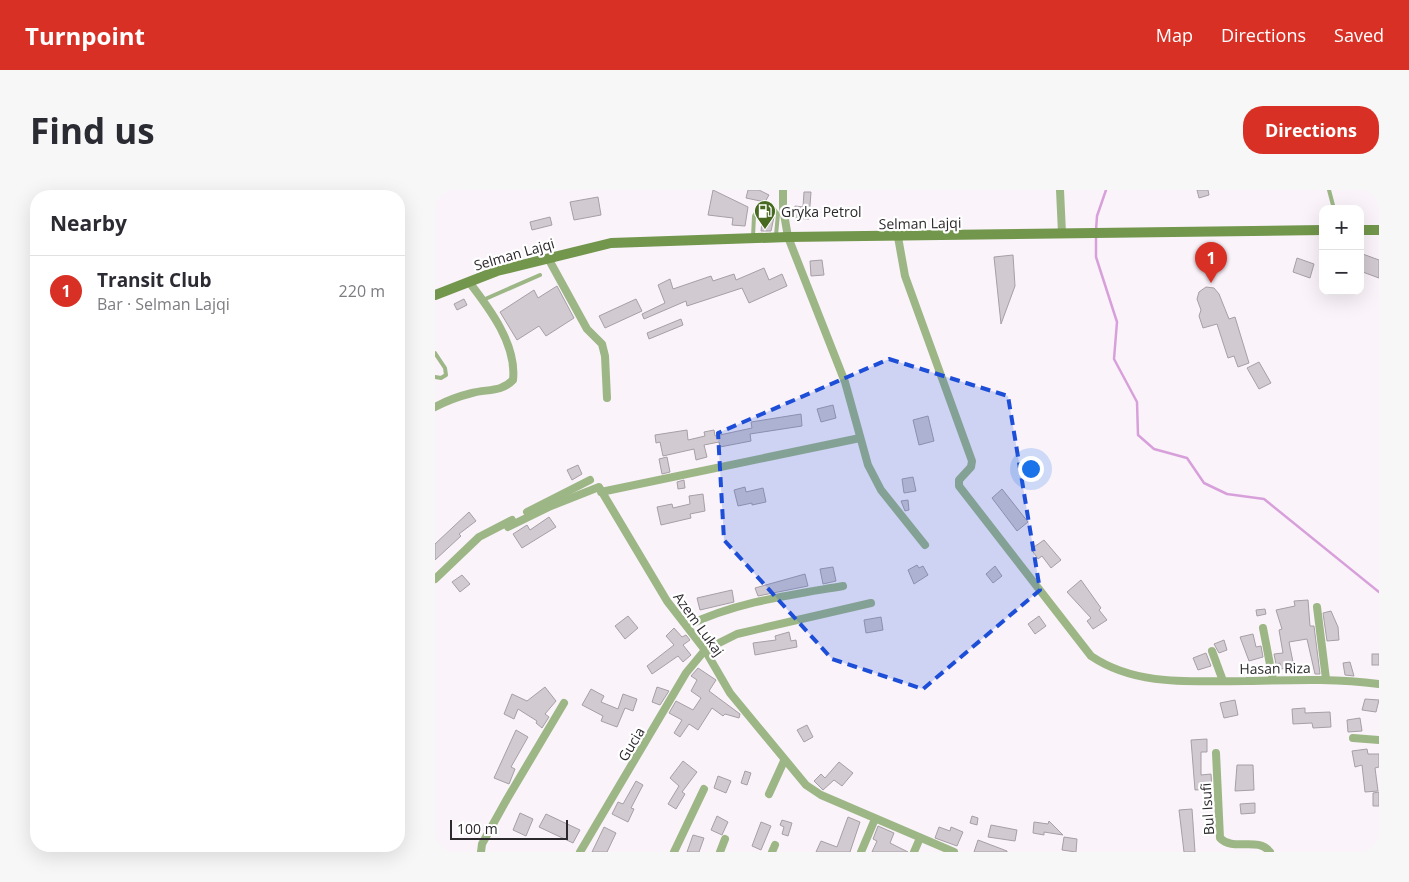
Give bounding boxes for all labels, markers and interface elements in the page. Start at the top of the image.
text: Turnpoint [25,19,145,52]
text: Map [1156,23,1193,47]
text: Directions [1221,23,1306,47]
text: Saved [1334,23,1384,47]
button: Directions [1243,106,1379,154]
text: Find us [30,107,155,154]
fuel station icon: Gryka Petrol [753,199,777,230]
place label: Gryka Petrol [781,202,862,221]
map controls [1319,205,1364,295]
button: + [1319,205,1364,250]
text: Nearby [50,209,127,237]
street label: Selman Lajqi [878,213,962,233]
street label: Selman Lajqi [472,233,556,275]
pin: 1 [1195,242,1227,283]
button: − [1319,250,1364,295]
text: Transit Club [97,267,211,293]
text: 1 [61,280,71,302]
text: 220 m [339,280,385,302]
text: Bar · Selman Lajqi [97,293,230,315]
your location [1018,456,1044,482]
street label: Azem Lukaj [669,588,729,660]
street label: Hasan Riza [1239,658,1311,678]
street label: Gucia [613,723,649,765]
street label: Bul Isufi [1196,782,1218,836]
scale bar [450,817,567,840]
text: 100 m [457,819,498,838]

